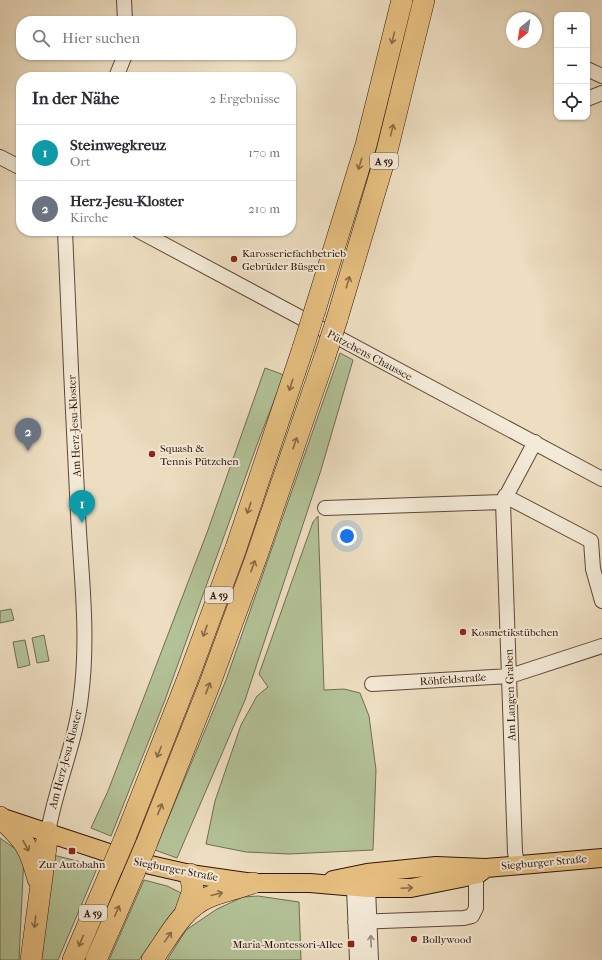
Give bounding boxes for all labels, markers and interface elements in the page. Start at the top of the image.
north arrow [506,12,542,48]
map controls [554,12,590,120]
button: + [554,12,590,48]
search box [16,16,296,60]
icon: search [30,27,52,49]
text: Hier suchen [62,29,140,47]
one-way arrow [389,31,396,44]
button: − [554,48,590,84]
button: locate [554,84,590,120]
text: In der Nähe [32,88,119,108]
text: 2 Ergebnisse [210,91,280,106]
one-way arrow [389,124,397,137]
text: Steinwegkreuz [70,136,166,154]
text: 1 [43,145,47,160]
text: 170 m [248,145,280,160]
road number: A 59 [370,153,398,169]
text: Ort [70,154,91,169]
one-way arrow [356,157,363,170]
text: Herz-Jesu-Kloster [70,192,184,210]
text: 2 [42,201,48,216]
text: 210 m [248,201,280,216]
text: Kirche [70,210,108,225]
place label: Karosseriefachbetrieb Gebrüder Büsgen [242,247,346,273]
marker: Karosseriefachbetrieb Gebrüder Büsgen [229,254,239,264]
one-way arrow [345,276,352,289]
street label: Pützchens Chaussee [325,327,415,384]
street label: Am Herz-Jesu-Kloster [65,374,84,478]
one-way arrow [286,379,294,391]
pin: 2 [15,418,41,451]
one-way arrow [292,436,299,449]
place label: Squash & Tennis Pützchen [160,442,239,468]
marker: Squash & Tennis Pützchen [147,449,157,459]
pin: 1 [69,490,95,523]
one-way arrow [245,502,253,514]
your location [337,526,357,546]
one-way arrow [249,560,257,572]
road number: A 59 [205,587,233,603]
one-way arrow [201,624,209,636]
place label: Kosmetikstübchen [471,626,559,639]
marker: Kosmetikstübchen [458,627,468,637]
street label: Am Langen Graben [502,648,519,742]
street label: Röhfeldstraße [419,671,487,688]
one-way arrow [205,682,213,694]
street label: Am Herz-Jesu-Kloster [46,708,85,811]
one-way arrow [154,746,162,758]
one-way arrow [157,803,165,815]
one-way arrow [23,840,31,852]
marker: Zur Autobahn [67,846,77,856]
street label: Siegburger Straße [501,852,588,873]
street label: Siegburger Straße [133,855,220,884]
place label: Zur Autobahn [39,858,106,871]
one-way arrow [400,884,413,891]
one-way arrow [210,890,223,898]
road number: A 59 [79,905,107,921]
one-way arrow [114,906,122,918]
one-way arrow [31,915,39,928]
one-way arrow [164,931,172,942]
place label: Bollywood [422,933,473,946]
one-way arrow [77,934,85,946]
marker: Bollywood [409,934,419,944]
one-way arrow [367,935,374,948]
place label: Maria-Montessori-Allee [232,938,344,951]
marker: Maria-Montessori-Allee [346,939,356,949]

